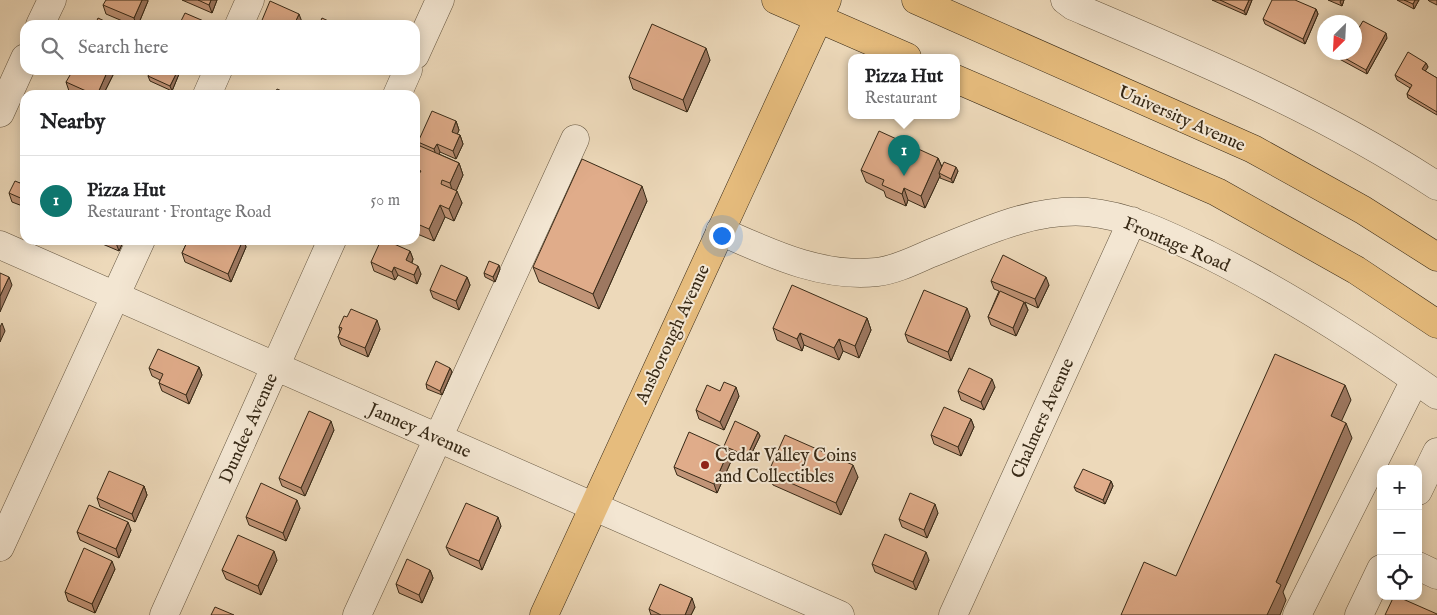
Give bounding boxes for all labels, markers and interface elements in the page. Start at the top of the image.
north arrow [1317,15,1362,60]
search box [20,20,420,75]
icon: search [38,34,66,62]
text: Search here [78,36,169,60]
popup [848,54,960,119]
text: Pizza Hut [865,65,943,89]
street label: University Avenue [1114,81,1249,158]
text: Restaurant [865,89,937,109]
text: Nearby [40,109,105,136]
pin: 1 [888,135,920,176]
text: Pizza Hut [87,179,165,203]
text: 1 [53,191,59,211]
text: 50 m [371,191,400,211]
text: Restaurant · Frontage Road [87,203,271,223]
street label: Frontage Road [1120,213,1234,278]
your location [709,223,735,249]
street label: Ansborough Avenue [631,261,716,409]
street label: Chalmers Avenue [1007,355,1080,482]
street label: Dundee Avenue [215,370,284,487]
street label: Janney Avenue [363,398,474,464]
place label: Cedar Valley Coins and Collectibles [715,445,857,489]
marker: Cedar Valley Coins and Collectibles [699,459,711,471]
map controls [1377,465,1422,600]
button: + [1377,465,1422,510]
button: − [1377,510,1422,555]
button: locate [1377,555,1422,600]

